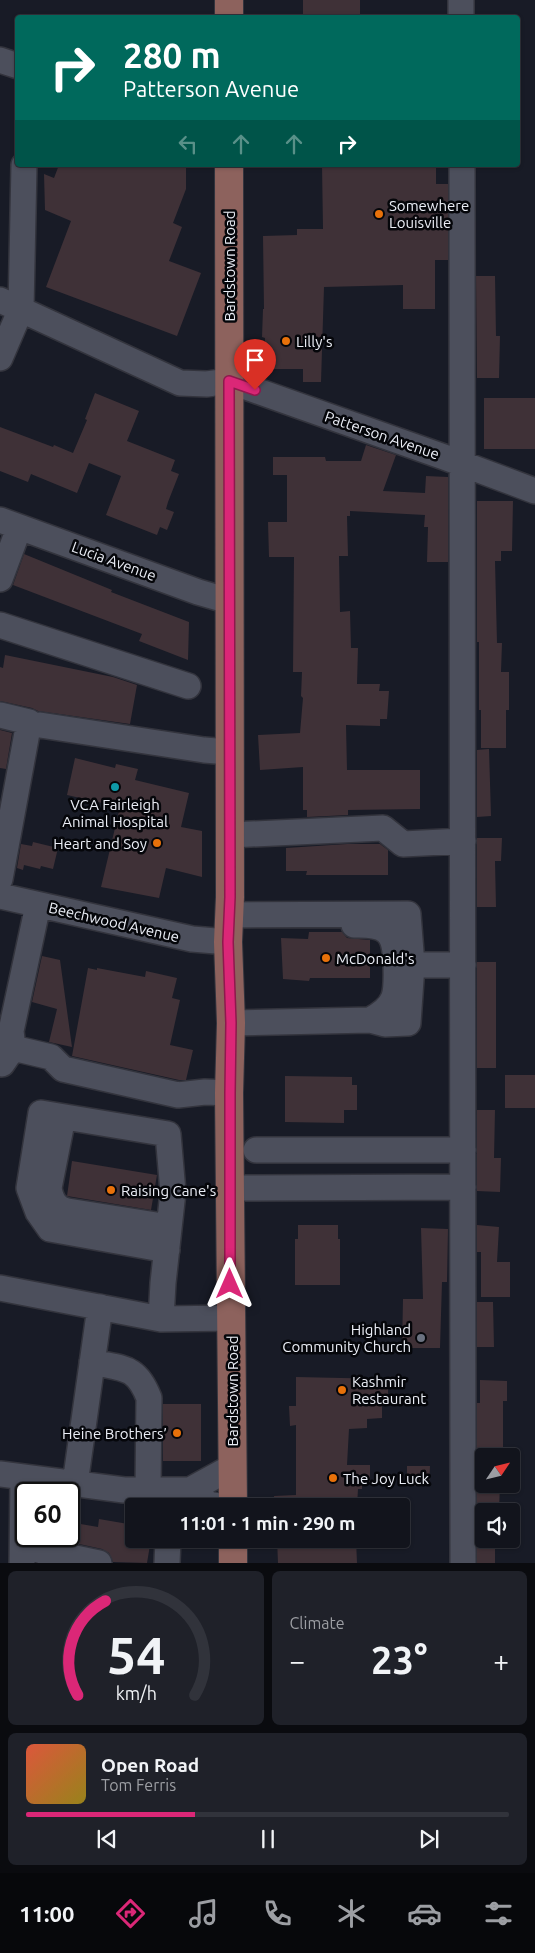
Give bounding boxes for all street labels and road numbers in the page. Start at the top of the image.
street label: Bardstown Road [221,210,238,322]
street label: Patterson Avenue [322,407,442,463]
street label: Lucia Avenue [70,538,158,584]
street label: Beechwood Avenue [47,899,181,945]
street label: Bardstown Road [224,1335,241,1447]

